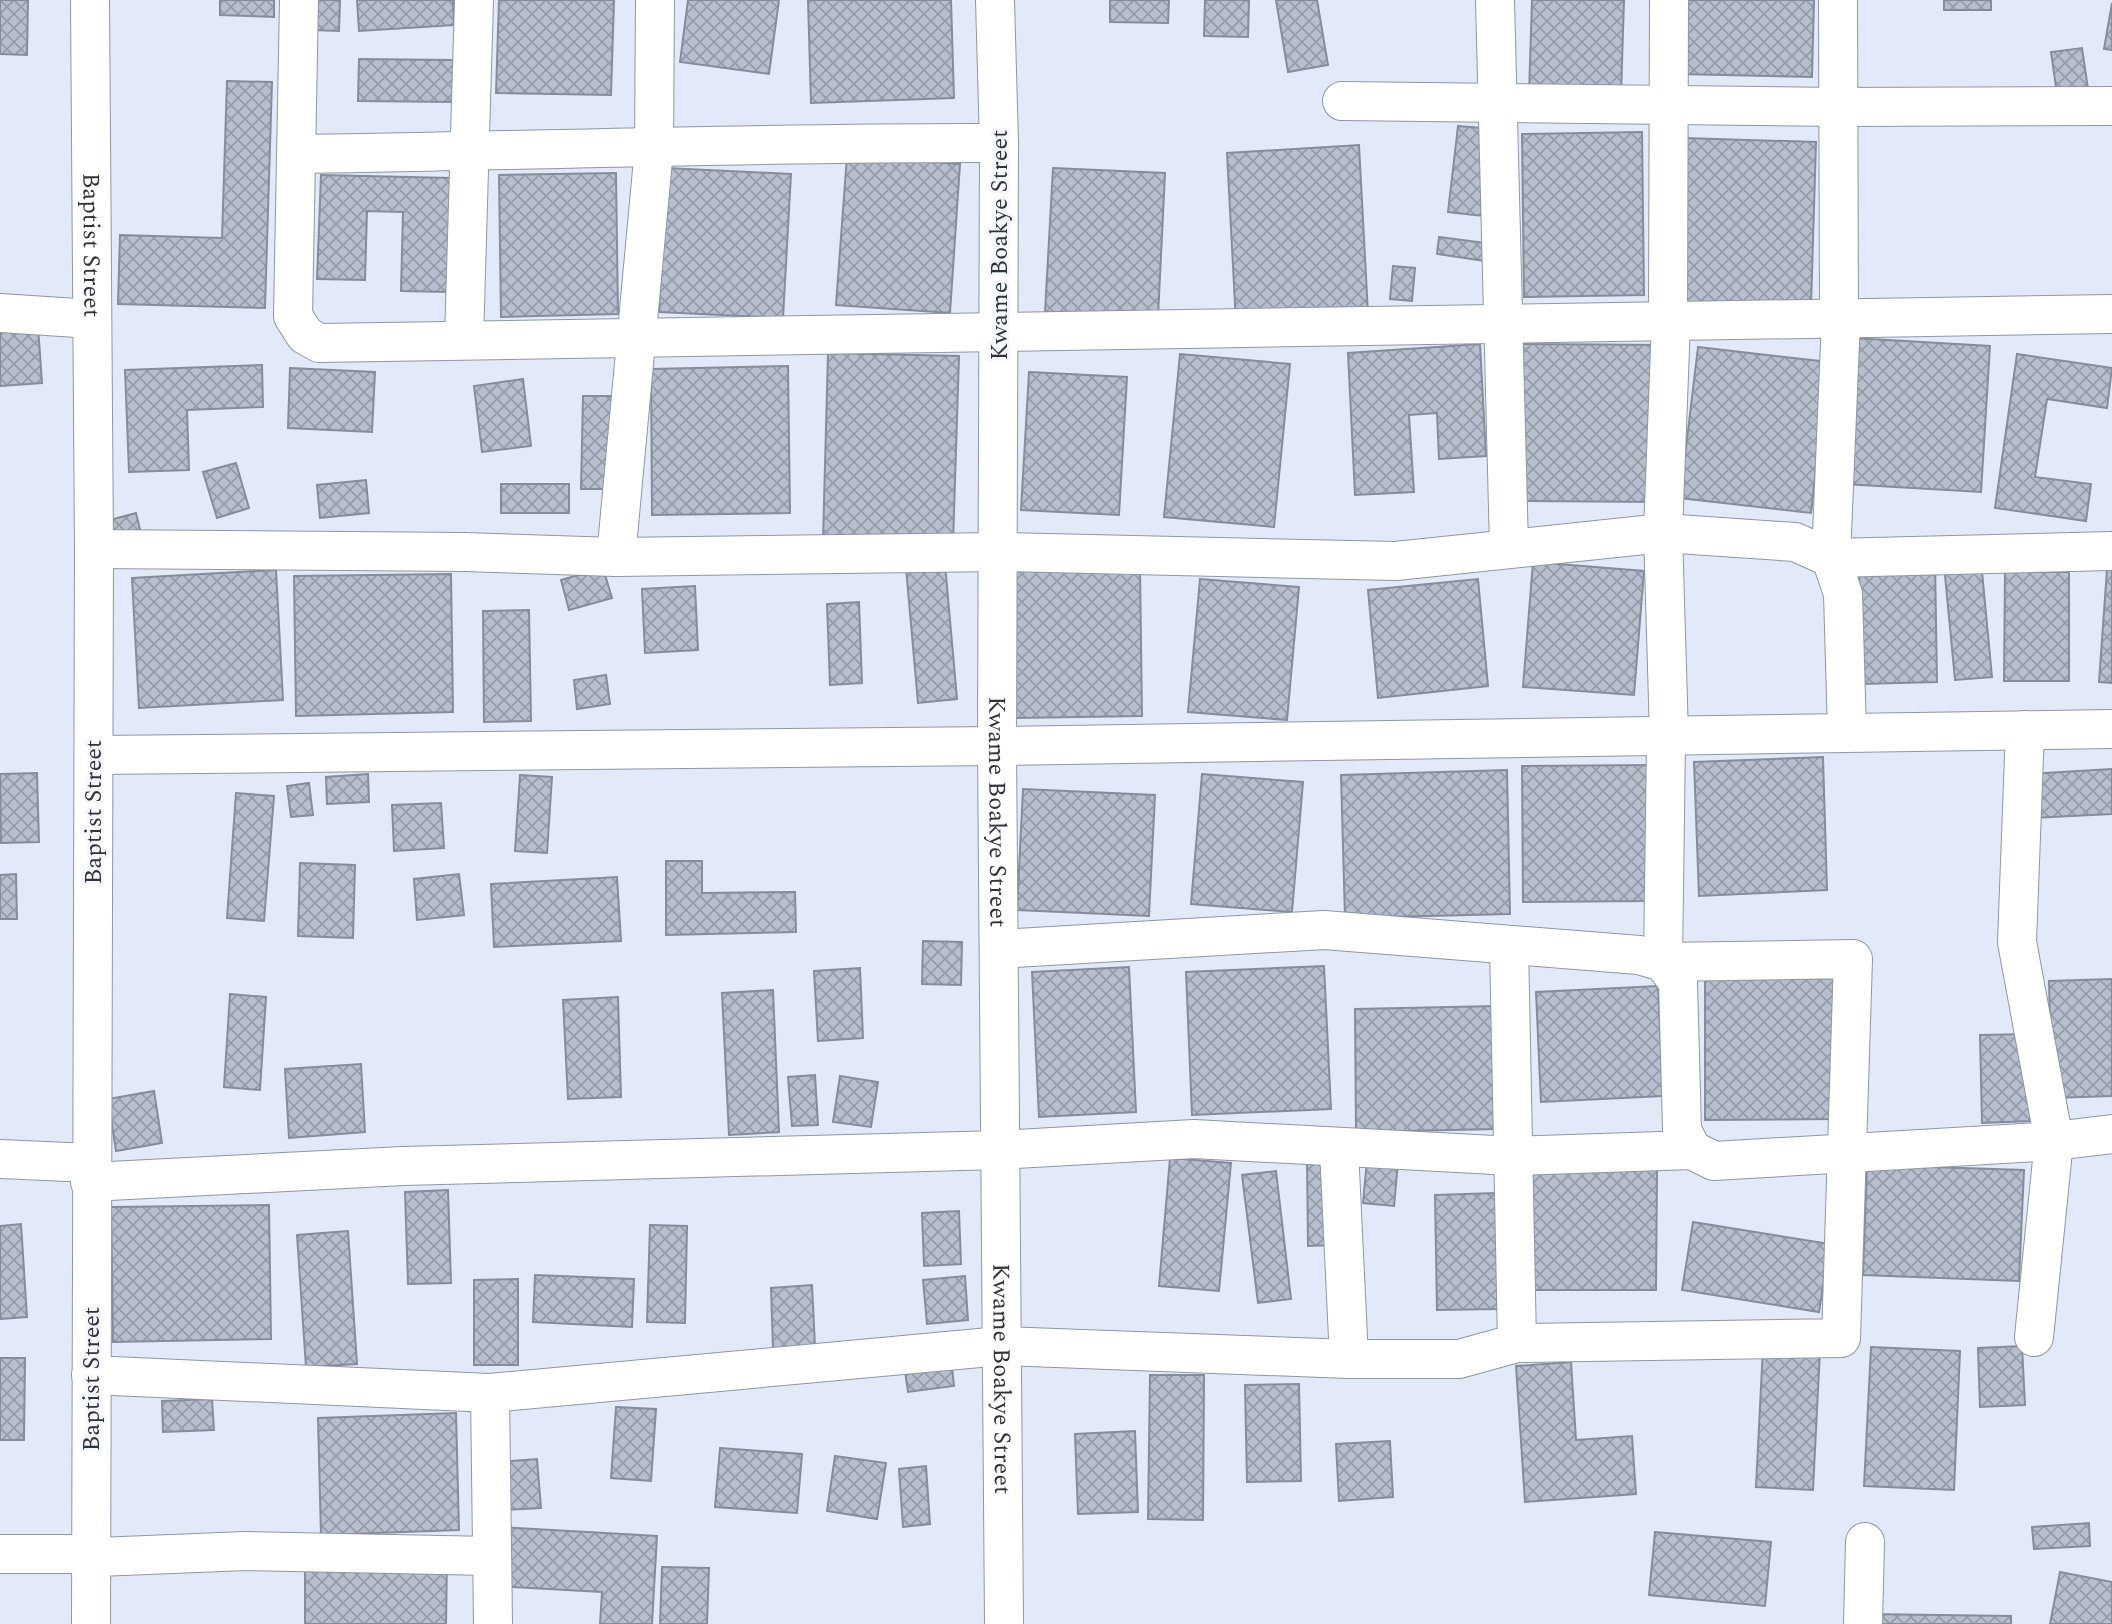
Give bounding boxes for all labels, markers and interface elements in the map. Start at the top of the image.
street label: Kwame Boakye Street [982,129,1018,361]
street label: Baptist Street [72,172,109,318]
street label: Kwame Boakye Street [978,696,1015,928]
street label: Baptist Street [76,740,112,884]
street label: Kwame Boakye Street [982,1263,1020,1495]
street label: Baptist Street [74,1307,110,1451]

